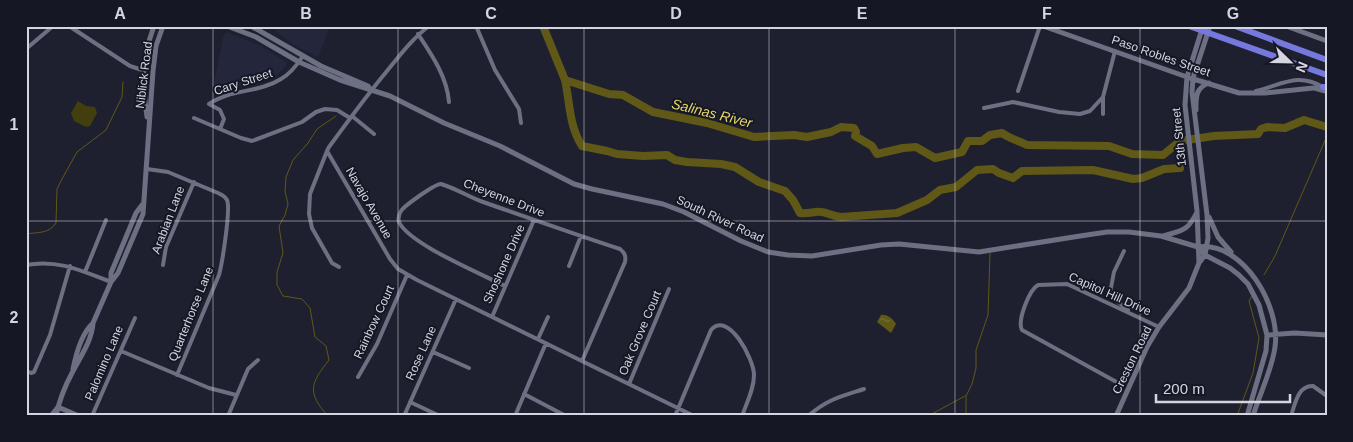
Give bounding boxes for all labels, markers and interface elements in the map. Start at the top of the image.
text: A [114,5,126,22]
text: B [300,5,312,22]
text: C [485,5,497,22]
text: D [670,5,682,22]
text: E [857,5,868,22]
text: F [1042,5,1052,22]
text: G [1227,5,1239,22]
street label: Paso Robles Street [1110,33,1213,80]
north arrow [1266,38,1316,88]
street label: Niblick Road [133,41,155,109]
text: N [1293,59,1311,75]
street label: Cary Street [212,66,275,98]
water label: Salinas River [670,95,755,131]
street label: 13th Street [1169,106,1189,167]
text: 1 [10,116,19,133]
street label: Navajo Avenue [343,165,395,242]
street label: Cheyenne Drive [461,176,547,220]
street label: Arabian Lane [149,184,187,256]
street label: South River Road [674,193,766,245]
street label: Shoshone Drive [480,222,528,306]
street label: Quarterhorse Lane [166,264,216,363]
street label: Capitol Hill Drive [1067,270,1154,319]
street label: Rainbow Court [351,282,397,361]
street label: Oak Grove Court [616,288,664,377]
text: 2 [10,309,19,326]
street label: Palomino Lane [82,323,126,403]
street label: Rose Lane [403,323,439,382]
street label: Creston Road [1109,324,1155,396]
scale bar [1156,372,1289,404]
text: 200 m [1163,380,1205,397]

